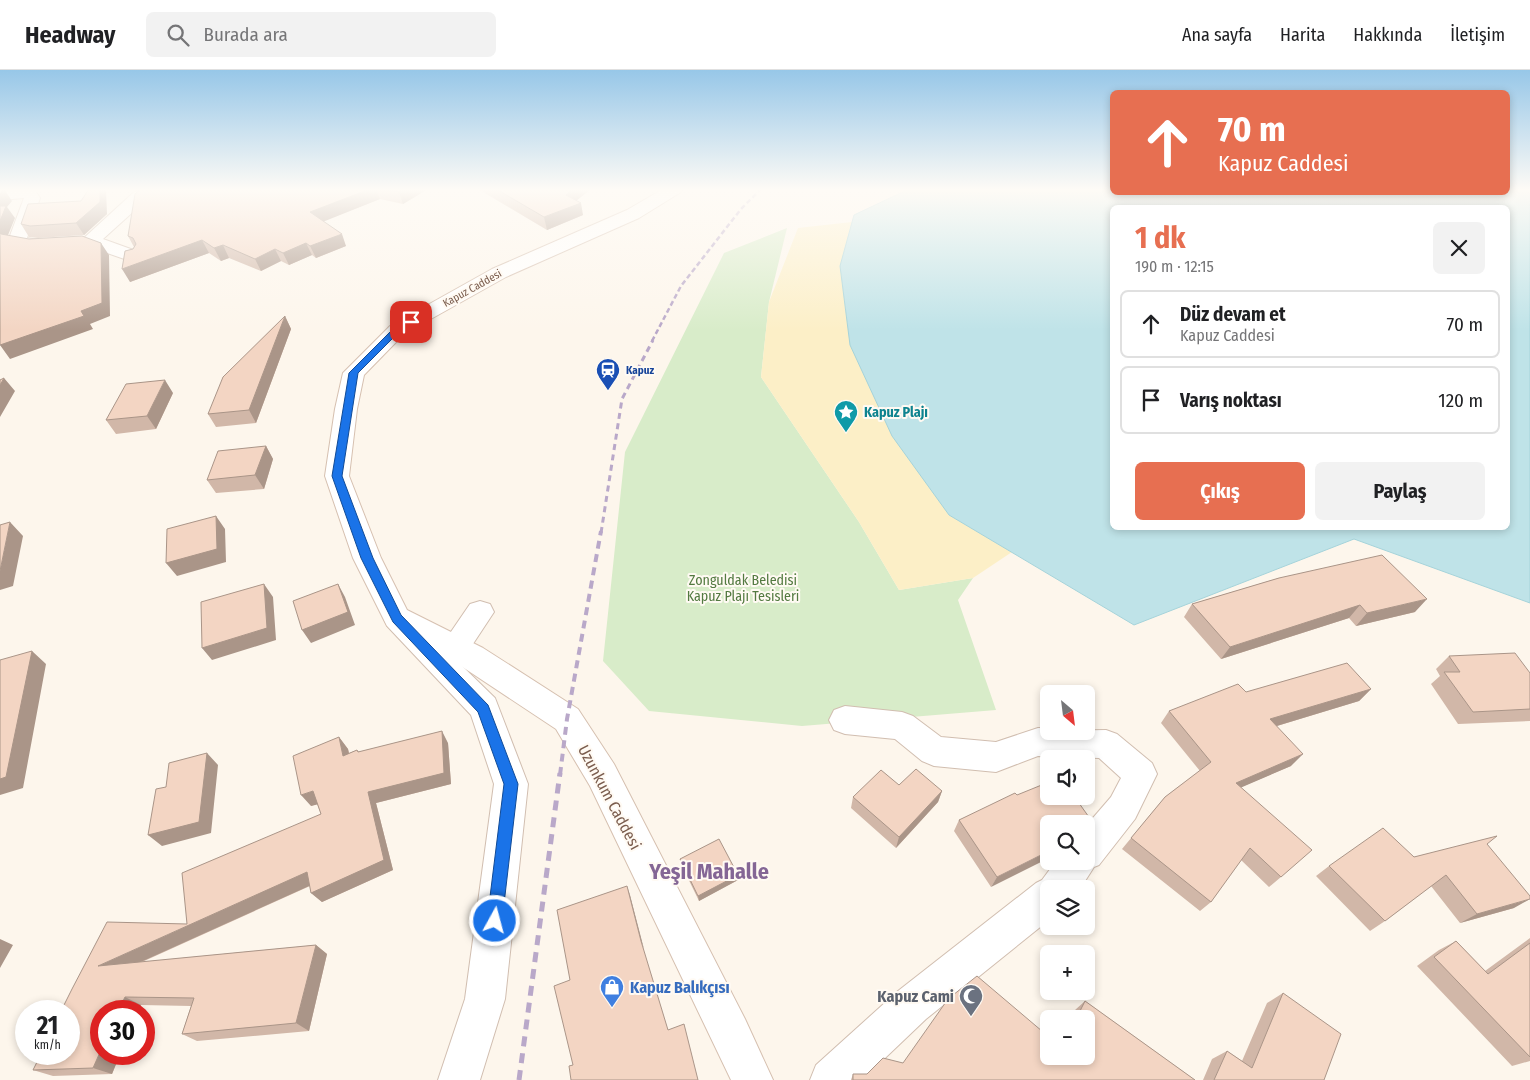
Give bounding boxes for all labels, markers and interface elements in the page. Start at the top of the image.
search box [146,12,496,57]
text: Headway [25,21,116,49]
icon: search [164,21,192,49]
text: Burada ara [204,23,288,46]
text: Ana sayfa [1182,24,1252,46]
text: Harita [1280,24,1325,46]
text: Hakkında [1353,24,1422,46]
text: İletişim [1450,24,1505,46]
text: 70 m [1218,108,1286,150]
icon: ahead [1135,110,1200,175]
text: Kapuz Caddesi [1218,150,1348,177]
text: 1 dk [1135,220,1186,256]
button: close [1433,222,1485,274]
text: 190 m · 12:15 [1135,257,1214,276]
street label: Kapuz Caddesi [441,267,504,310]
pin [390,301,432,343]
text: Düz devam et [1180,303,1286,326]
icon: arrive [397,308,425,336]
icon: ahead [1137,310,1165,338]
text: 70 m [1447,313,1483,336]
text: Kapuz Caddesi [1180,326,1275,345]
station icon: Kapuz [595,357,621,391]
place label: Kapuz [626,364,654,377]
icon: arrive [1137,386,1165,414]
text: Varış noktası [1180,389,1282,412]
text: 120 m [1438,389,1483,412]
place icon: Kapuz Plajı [833,399,859,433]
place label: Kapuz Plajı [864,404,928,421]
button: Çıkış [1135,462,1305,520]
button: Paylaş [1315,462,1485,520]
park label: Zonguldak Beledisi Kapuz Plajı Tesisleri [687,572,799,605]
north arrow [1040,685,1095,740]
map controls [1040,685,1095,1065]
street label: Uzunkum Caddesi [574,742,645,853]
button: sound [1040,750,1095,805]
button: search [1040,815,1095,870]
district label: Yeşil Mahalle [648,858,769,885]
button: layers [1040,880,1095,935]
position arrow [468,894,520,946]
button: + [1040,945,1095,1000]
shop icon: Kapuz Balıkçısı [599,974,625,1008]
place label: Kapuz Balıkçısı [630,978,730,998]
mosque icon: Kapuz Cami [958,983,984,1017]
place label: Kapuz Cami [877,987,954,1006]
speed limit sign: 30 [90,1000,155,1065]
button: − [1040,1010,1095,1065]
text: 21 [37,1011,58,1041]
text: km/h [34,1038,61,1052]

